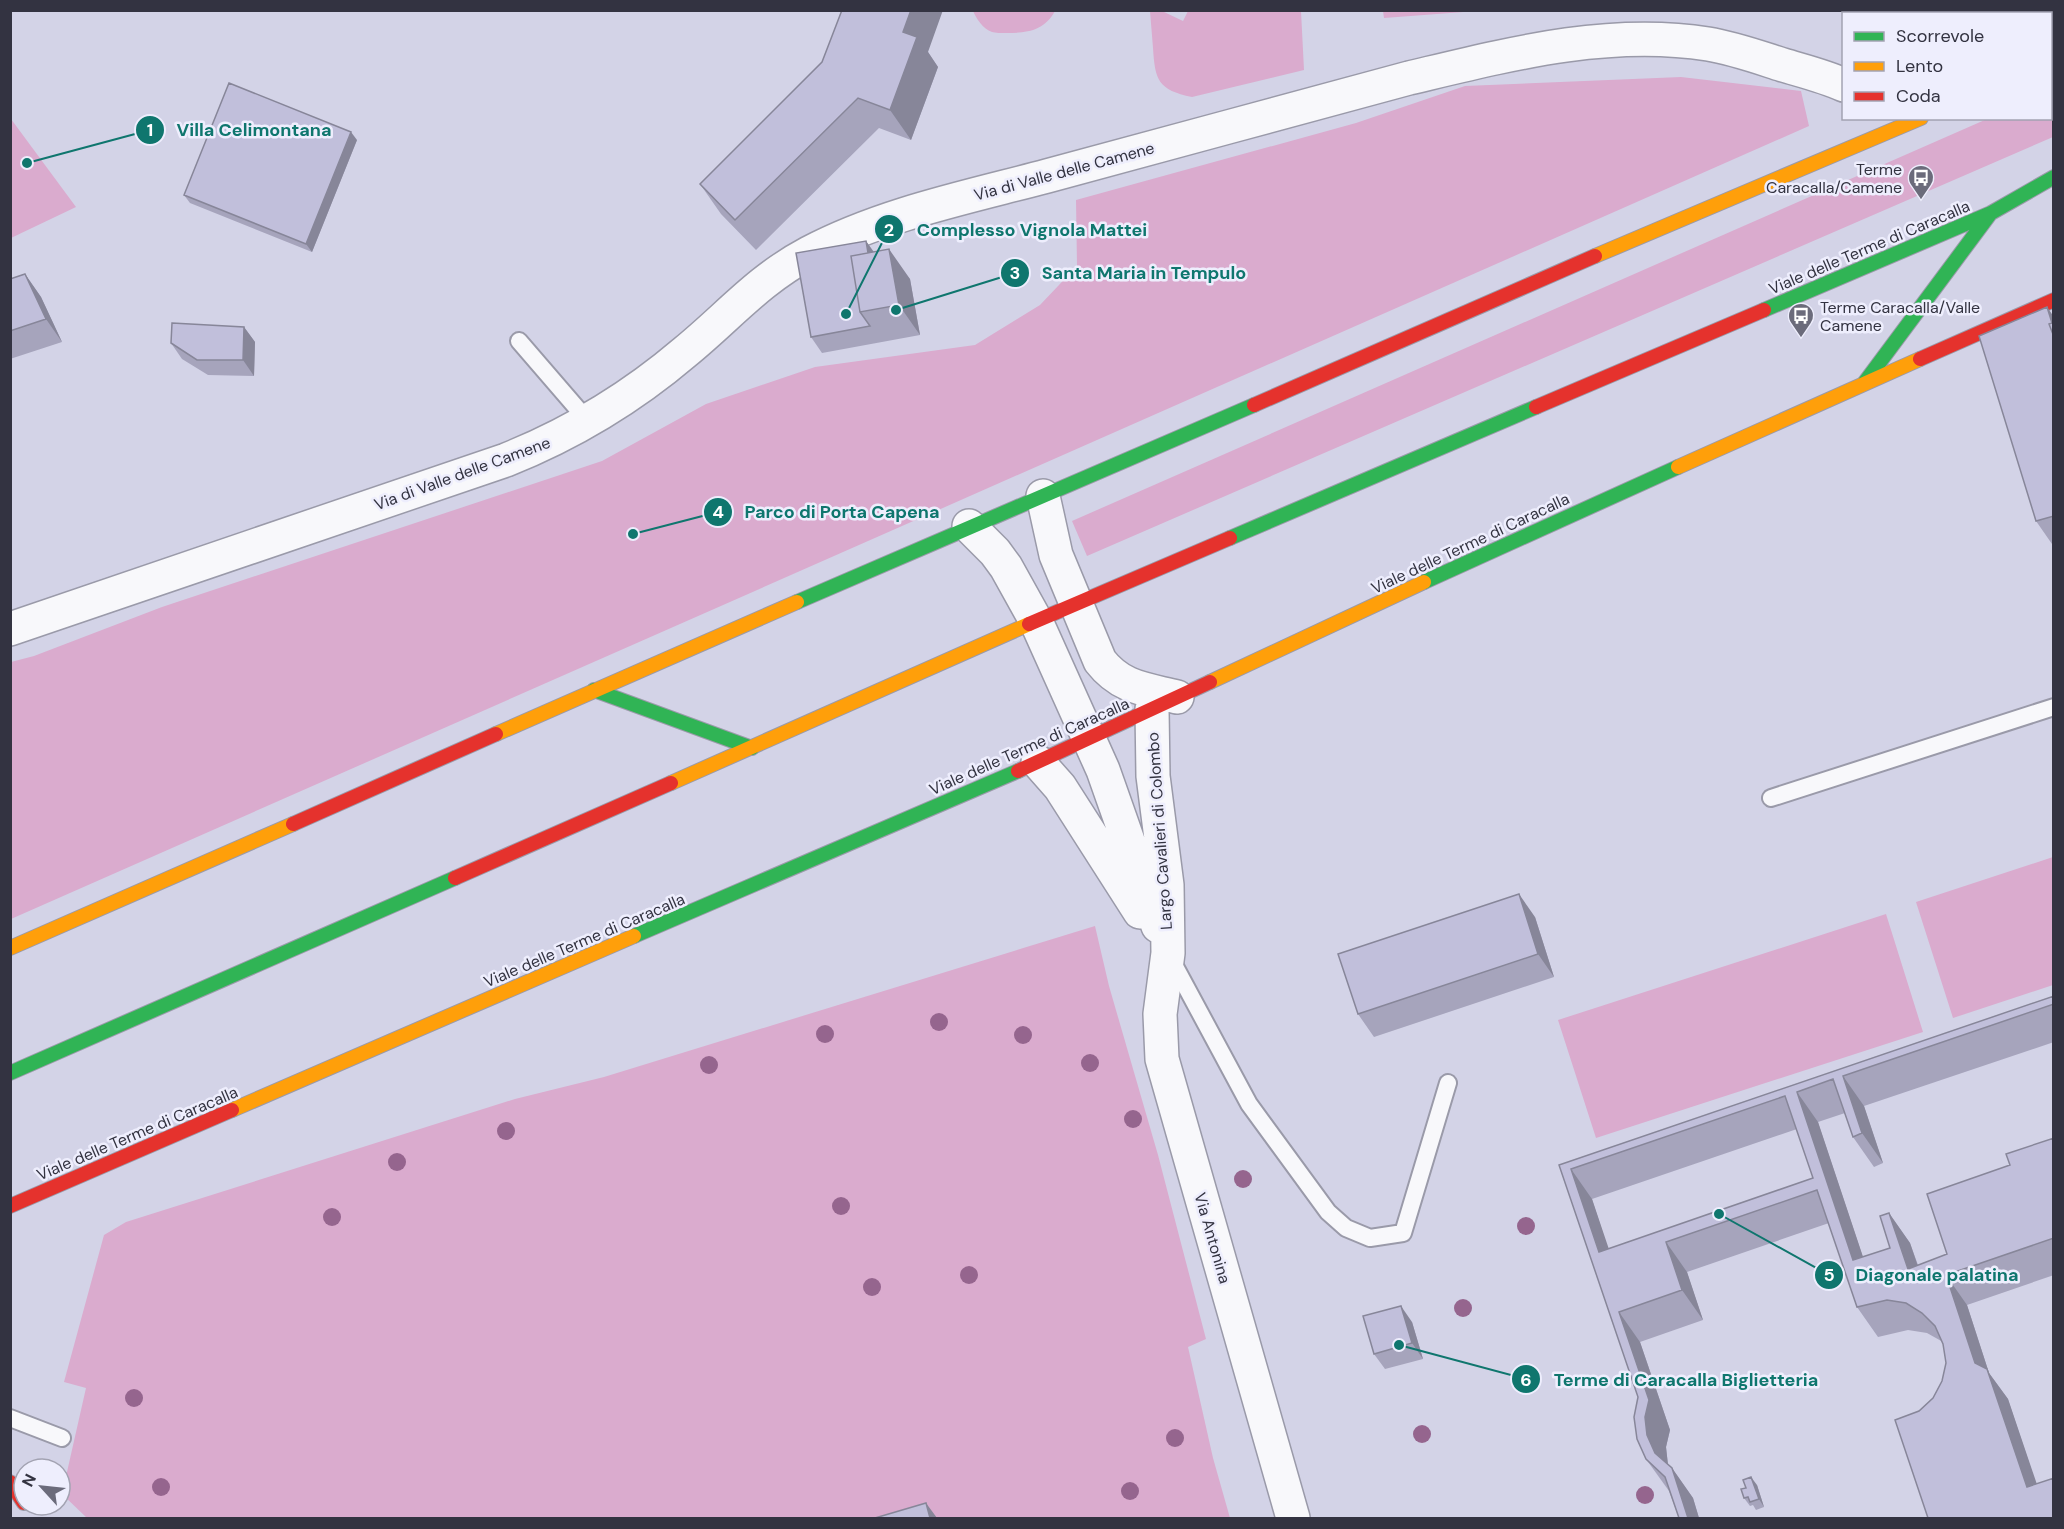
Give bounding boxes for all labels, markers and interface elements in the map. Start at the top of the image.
legend [1842,12,2052,120]
text: Scorrevole [1896,24,1984,48]
text: Lento [1896,54,1943,78]
text: Coda [1896,84,1941,108]
callout: Villa Celimontana [135,112,344,148]
text: 1 [147,118,153,142]
text: Villa Celimontana [177,118,331,142]
street label: Via di Valle delle Camene [972,137,1157,206]
place label: Terme Caracalla/Camene [1766,159,1902,198]
bus stop icon: Terme Caracalla/Camene [1906,163,1936,201]
street label: Viale delle Terme di Caracalla [1765,195,1973,299]
callout: Complesso Vignola Mattei [874,211,1159,247]
text: 2 [884,218,894,242]
text: Complesso Vignola Mattei [917,218,1147,242]
callout: Santa Maria in Tempulo [1000,255,1258,291]
text: 3 [1010,261,1020,285]
text: Santa Maria in Tempulo [1042,261,1246,285]
place label: Terme Caracalla/Valle Camene [1820,297,1980,336]
bus stop icon: Terme Caracalla/Valle Camene [1786,301,1816,339]
street label: Via di Valle delle Camene [371,432,553,515]
street label: Viale delle Terme di Caracalla [1368,488,1573,599]
callout: Parco di Porta Capena [703,494,952,530]
text: 4 [712,500,724,524]
text: Parco di Porta Capena [745,500,939,524]
street label: Viale delle Terme di Caracalla [926,693,1132,800]
street label: Largo Cavalieri di Colombo [1142,731,1177,931]
street label: Viale delle Terme di Caracalla [480,888,688,992]
street label: Viale delle Terme di Caracalla [33,1081,241,1185]
street label: Via Antonina [1190,1190,1236,1286]
callout: Diagonale palatina [1814,1257,2031,1293]
text: 5 [1823,1263,1835,1287]
text: Diagonale palatina [1855,1263,2019,1287]
callout: Terme di Caracalla Biglietteria [1511,1361,1830,1397]
text: 6 [1520,1368,1532,1392]
text: Terme di Caracalla Biglietteria [1554,1368,1818,1392]
north arrow [12,1457,72,1517]
text: N [17,1470,41,1490]

